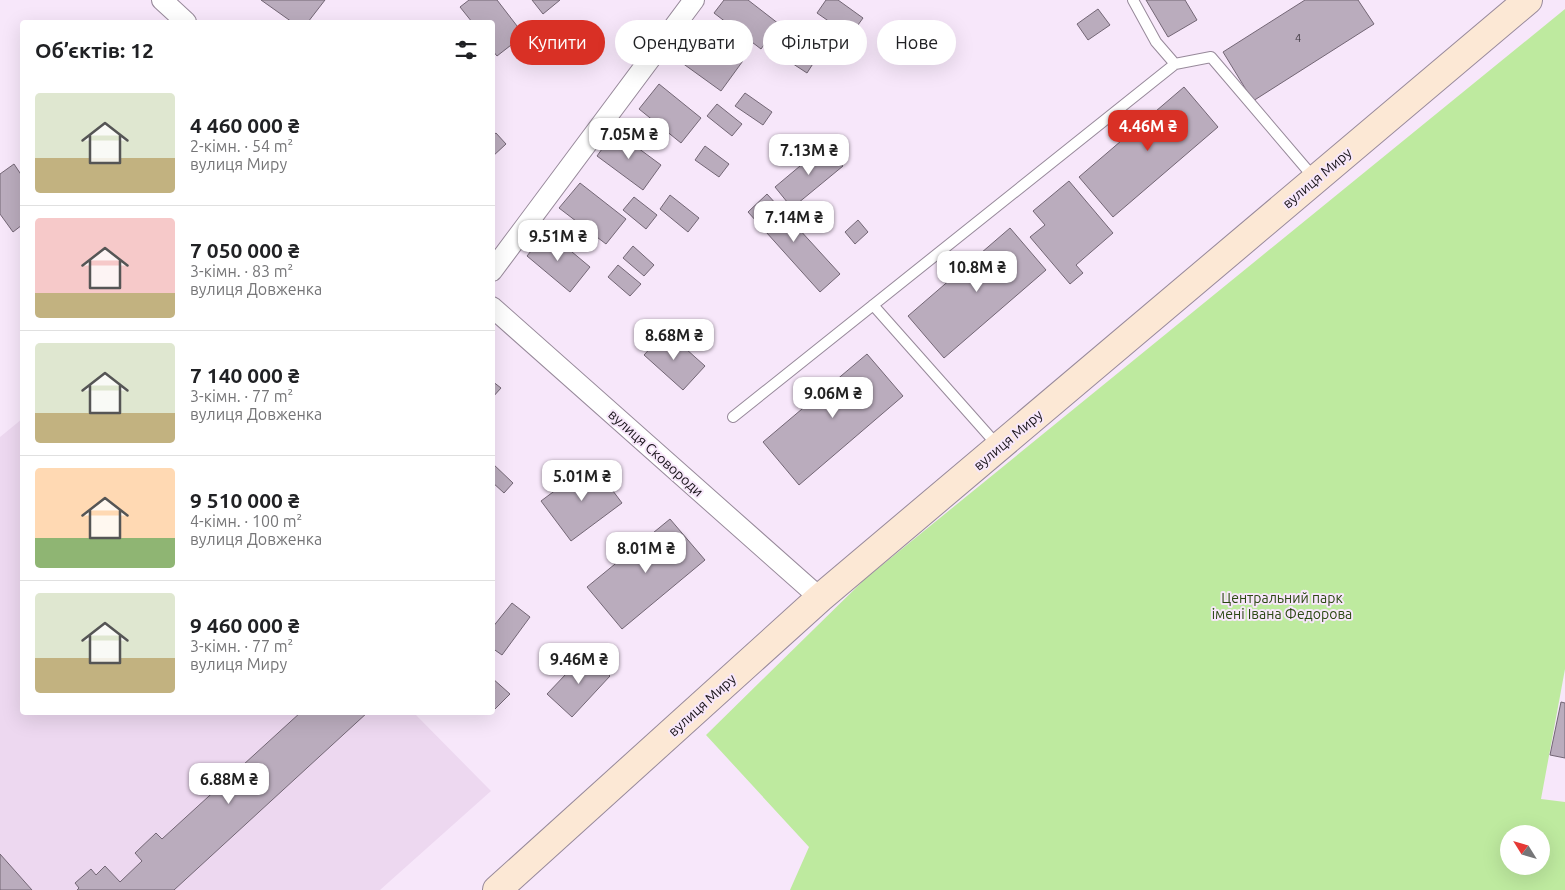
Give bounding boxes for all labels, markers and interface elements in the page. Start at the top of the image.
chip: Купити [510,20,605,65]
chip: Орендувати [615,20,753,65]
chip: Фільтри [763,20,867,65]
chip: Нове [877,20,956,65]
house number: 4 [1295,32,1301,44]
icon: filters [452,36,480,64]
text: Об’єктів: 12 [35,38,154,62]
pin: 4.46M ₴ [1102,110,1194,152]
icon: home [75,113,135,173]
text: 4 460 000 ₴ [190,113,300,137]
text: 4.46M ₴ [1119,117,1177,135]
pin: 7.05M ₴ [583,118,675,160]
text: 7.05M ₴ [600,125,658,143]
pin: 7.13M ₴ [763,134,855,176]
text: 2-кімн. · 54 m² [190,137,293,155]
text: 7.13M ₴ [780,141,838,159]
street label: вулиця Миру [1279,144,1355,211]
text: вулиця Миру [190,155,287,173]
pin: 7.14M ₴ [748,200,840,243]
text: 7.14M ₴ [765,208,823,226]
pin: 9.51M ₴ [512,220,604,262]
text: 9.51M ₴ [529,227,587,245]
icon: home [75,238,135,298]
text: 7 050 000 ₴ [190,238,300,262]
pin: 10.8M ₴ [931,250,1023,293]
text: 10.8M ₴ [948,258,1006,276]
text: 3-кімн. · 83 m² [190,262,293,280]
text: вулиця Довженка [190,280,322,298]
pin: 8.68M ₴ [628,318,720,361]
text: 8.68M ₴ [645,326,703,344]
icon: home [75,363,135,423]
text: 7 140 000 ₴ [190,363,300,387]
pin: 9.06M ₴ [787,376,879,419]
text: 9.06M ₴ [804,384,862,402]
text: 3-кімн. · 77 m² [190,387,293,405]
text: вулиця Довженка [190,405,322,423]
street label: вулиця Сковороди [605,406,707,500]
street label: вулиця Миру [970,406,1046,473]
pin: 5.01M ₴ [536,460,628,502]
text: 5.01M ₴ [553,467,611,485]
icon: home [75,488,135,548]
text: 9 510 000 ₴ [190,488,300,512]
text: 4-кімн. · 100 m² [190,512,302,530]
text: вулиця Довженка [190,530,322,548]
pin: 8.01M ₴ [600,532,692,574]
text: 8.01M ₴ [617,539,675,557]
park label: Центральний парк імені Івана Федорова [1212,590,1352,622]
icon: home [75,613,135,673]
text: 9 460 000 ₴ [190,613,300,637]
text: 3-кімн. · 77 m² [190,637,293,655]
pin: 9.46M ₴ [533,642,625,685]
text: 9.46M ₴ [550,650,608,668]
text: вулиця Миру [190,655,287,673]
street label: вулиця Миру [665,670,739,739]
pin: 6.88M ₴ [183,762,275,805]
text: 6.88M ₴ [200,770,258,788]
north arrow [1500,825,1550,875]
map controls [1500,825,1550,875]

